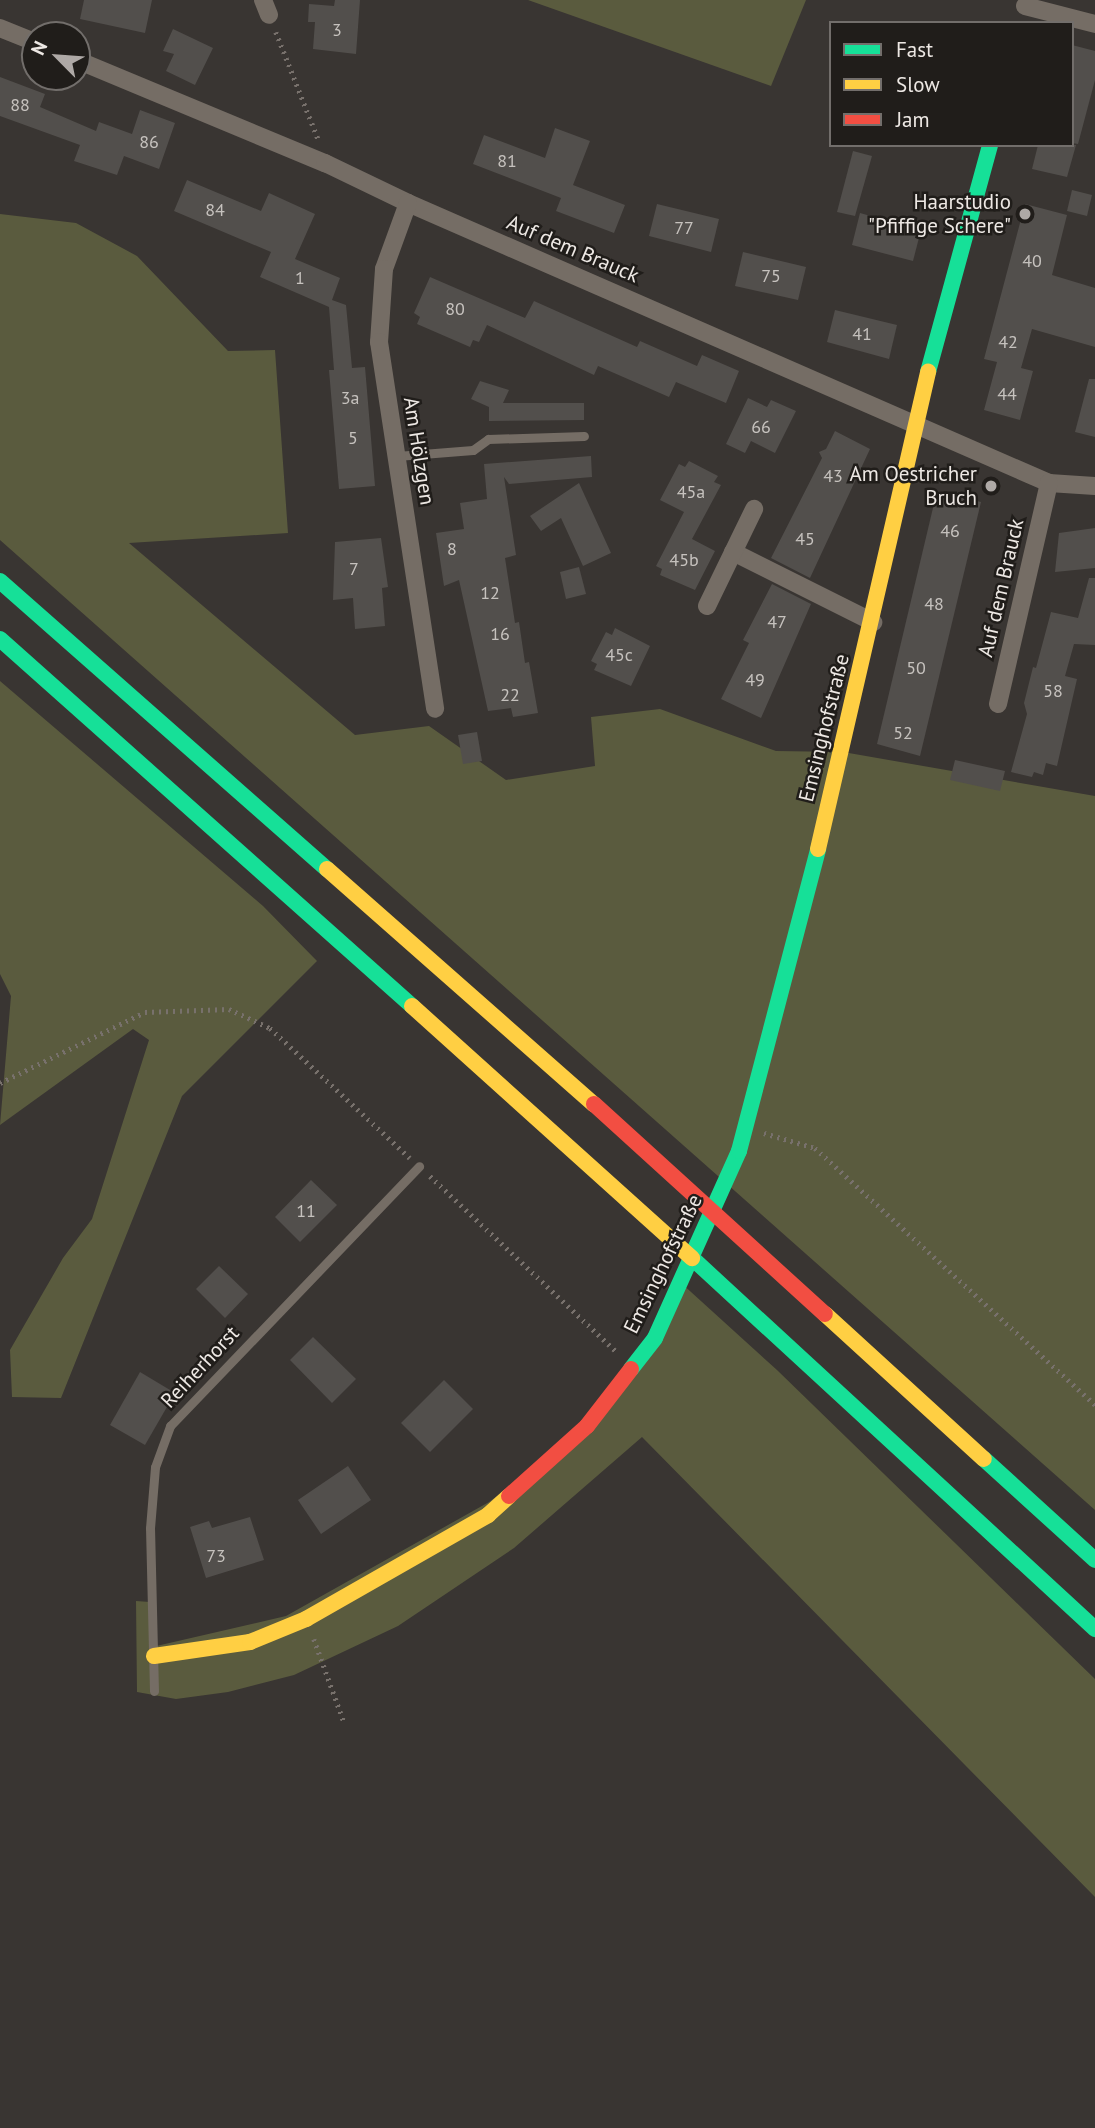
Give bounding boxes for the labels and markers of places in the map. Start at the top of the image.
place label: Haarstudio "Pfiffige Schere" [868,189,1011,239]
marker: Haarstudio "Pfiffige Schere" [1017,206,1033,222]
place label: Am Oestricher Bruch [850,461,977,511]
marker: Am Oestricher Bruch [983,478,999,494]

